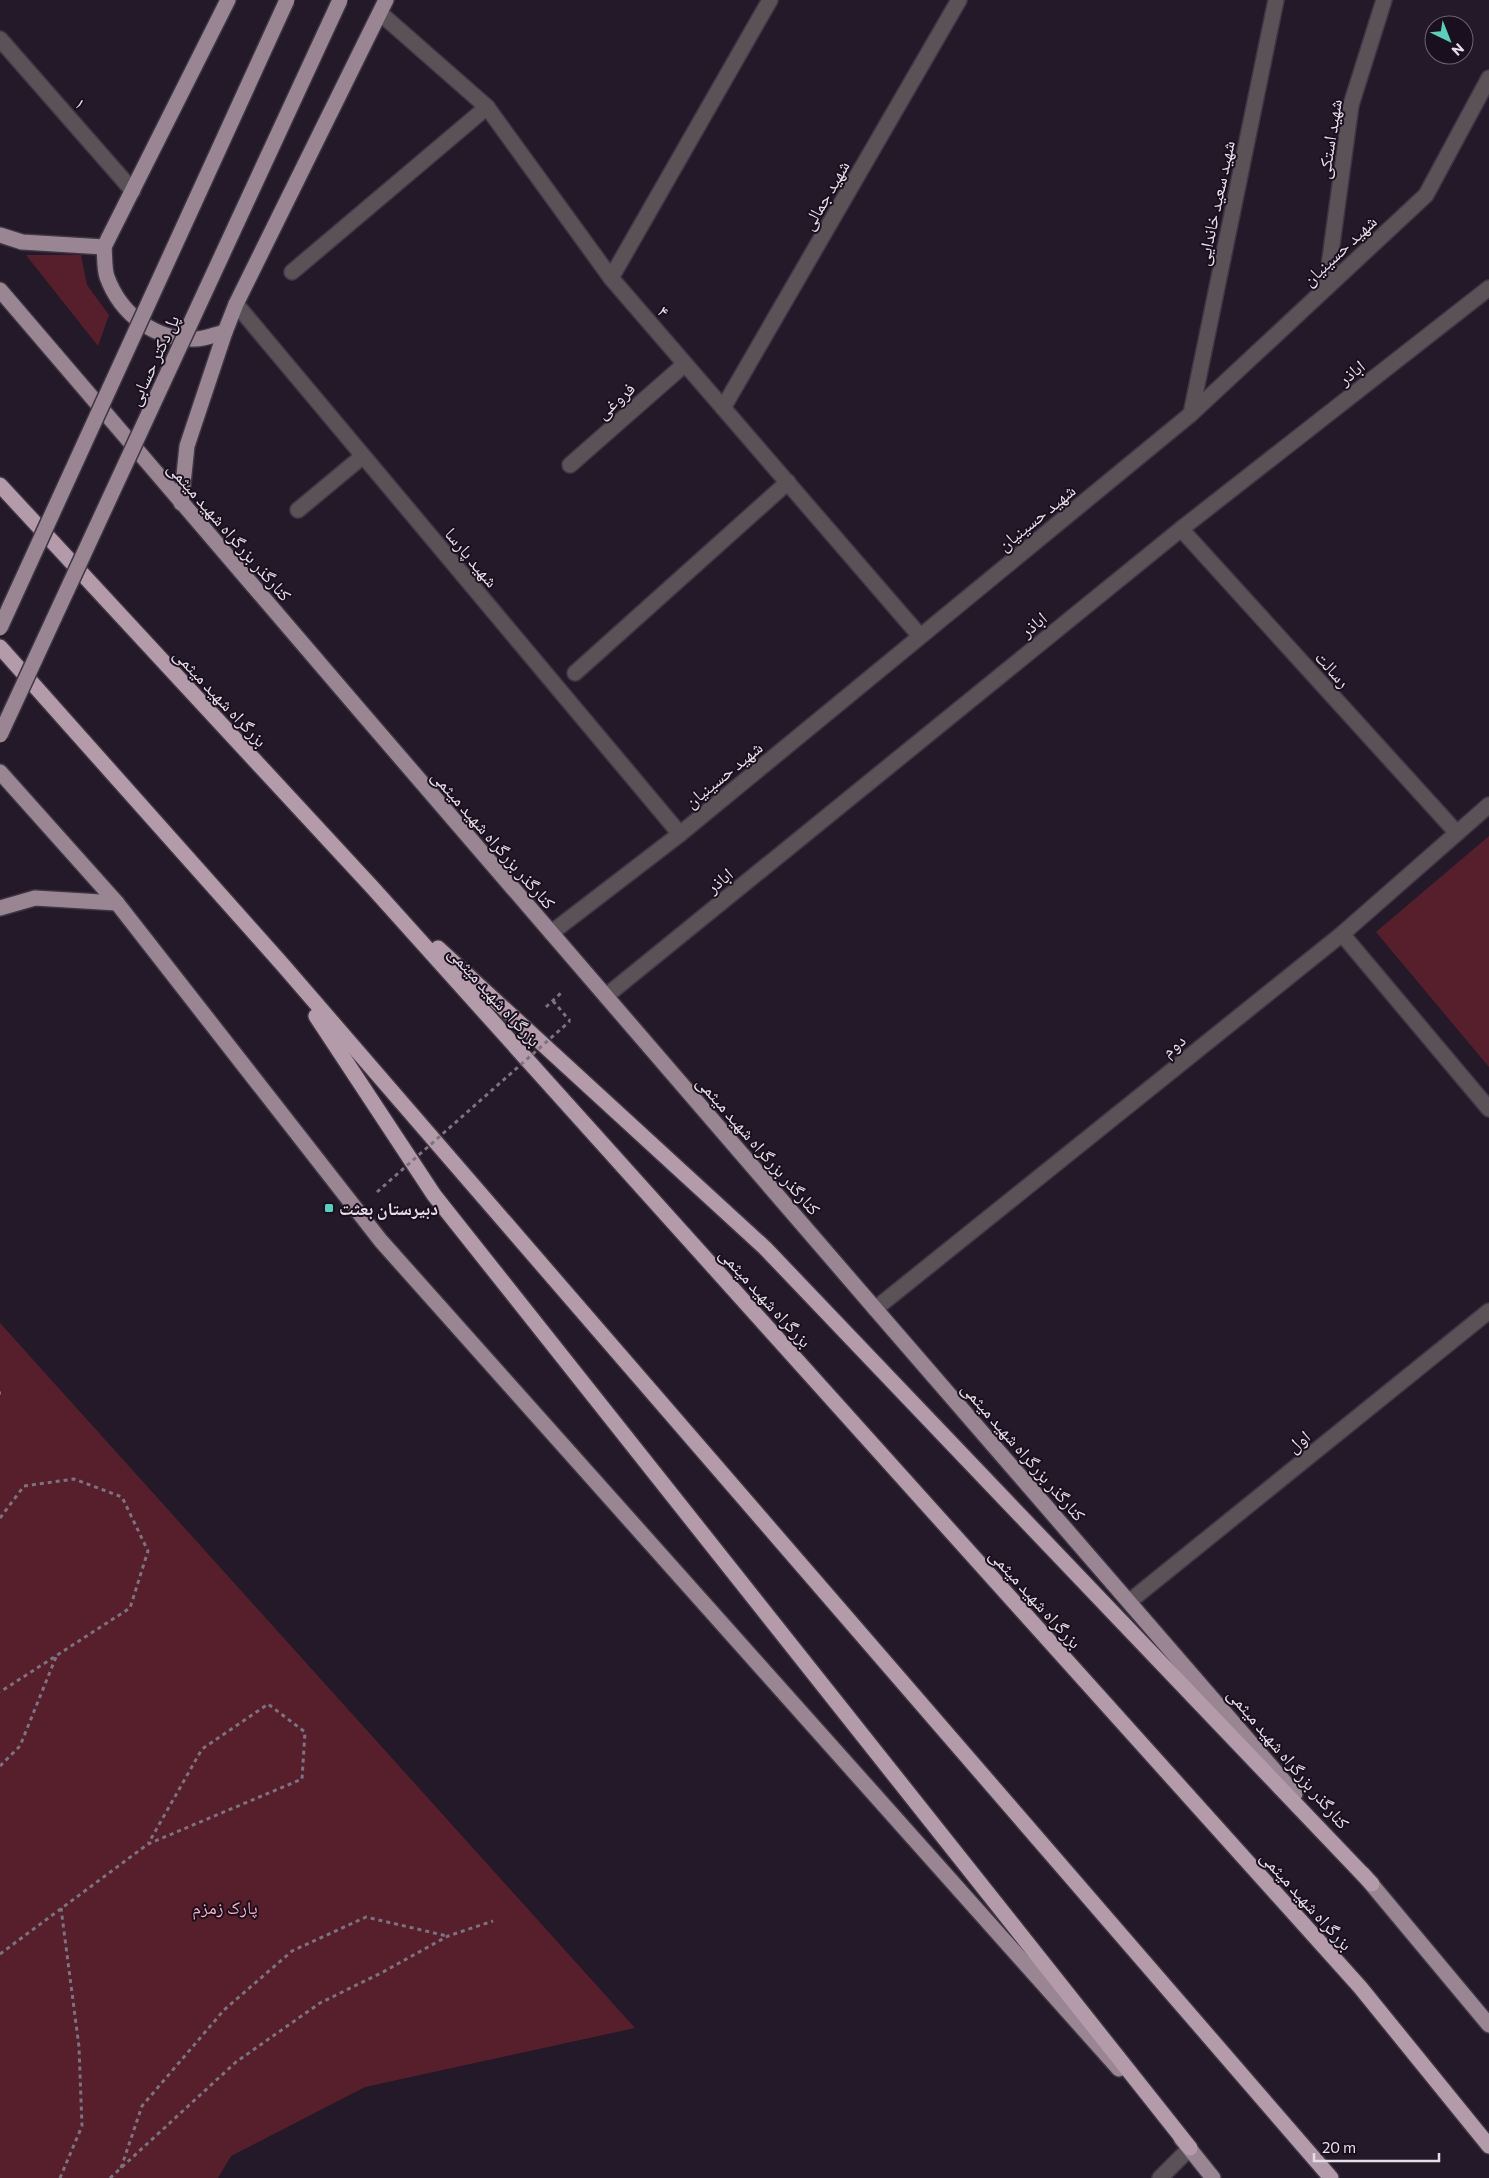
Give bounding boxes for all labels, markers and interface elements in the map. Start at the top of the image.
north arrow [1424,15,1474,65]
text: N [1449,40,1468,60]
street label: ۱ [70,93,92,113]
street label: شهید استکی [1312,98,1347,181]
street label: شهید سعید خاندایی [1191,138,1240,268]
street label: شهید جمالی [796,156,855,234]
street label: شهید حسینیان [1297,210,1382,291]
street label: ۴ [653,301,675,321]
street label: پل دکتر حسابی [122,311,185,409]
street label: اباذر [1332,355,1369,390]
street label: فروغی [591,377,640,424]
street label: کنارگذر بزرگراه شهید میثمی [163,457,297,606]
street label: شهید حسینیان [993,479,1080,556]
street label: شهید پارسا [440,523,503,592]
street label: اباذر [1014,607,1051,642]
street label: بزرگراه شهید میثمی [169,643,272,752]
street label: رسالت [1311,646,1355,692]
street label: شهید حسینیان [680,736,767,813]
street label: کنارگذر بزرگراه شهید میثمی [427,765,561,914]
street label: اباذر [700,863,737,898]
street label: بزرگراه شهید میثمی [444,941,546,1051]
street label: دوم [1156,1029,1191,1063]
street label: کنارگذر بزرگراه شهید میثمی [692,1071,826,1220]
place label: دبیرستان بعثت [339,1197,438,1220]
marker: دبیرستان بعثت [323,1202,335,1214]
street label: بزرگراه شهید میثمی [715,1242,817,1352]
street label: کنارگذر بزرگراه شهید میثمی [957,1377,1091,1526]
street label: اول [1282,1425,1315,1458]
street label: بزرگراه شهید میثمی [985,1543,1087,1653]
street label: کنارگذر بزرگراه شهید میثمی [1223,1683,1355,1834]
street label: بزرگراه شهید میثمی [1256,1845,1358,1955]
park label: پارک زمزم [192,1896,258,1920]
scale bar [1314,2130,1439,2162]
text: 20 m [1322,2138,1356,2156]

